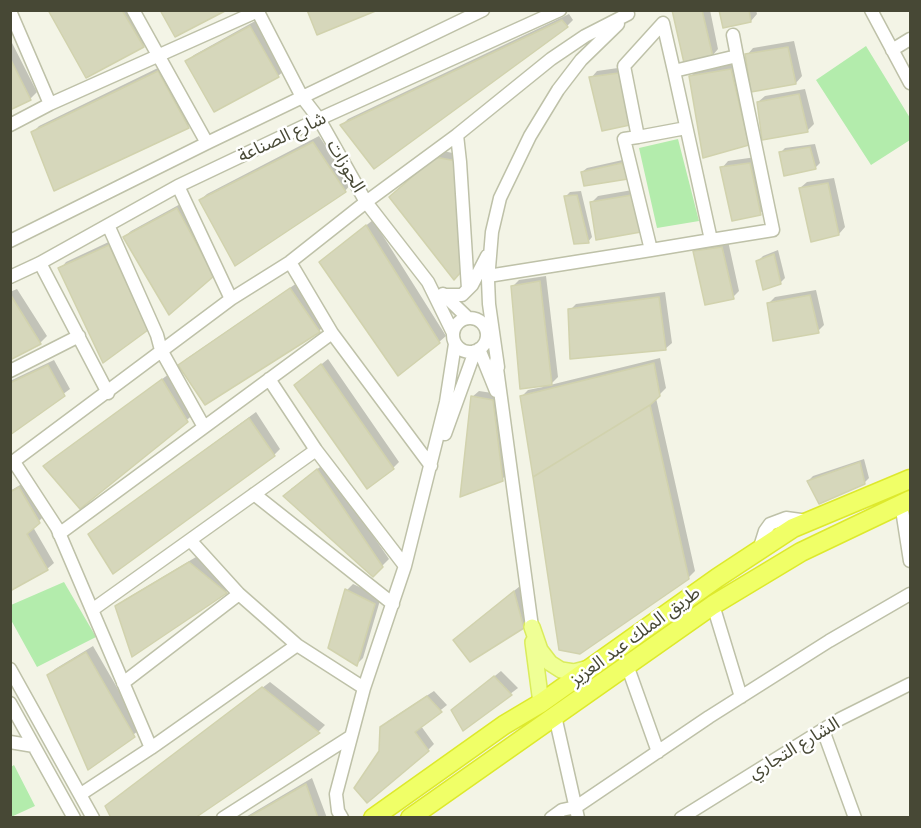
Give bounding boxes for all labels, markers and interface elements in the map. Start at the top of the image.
street label: شارع الصناعة [234,107,330,167]
street label: الجوزات [322,136,370,196]
street label: طريق الملك عبد العزيز [566,581,704,691]
street label: الشارع التجاري [745,712,843,784]

